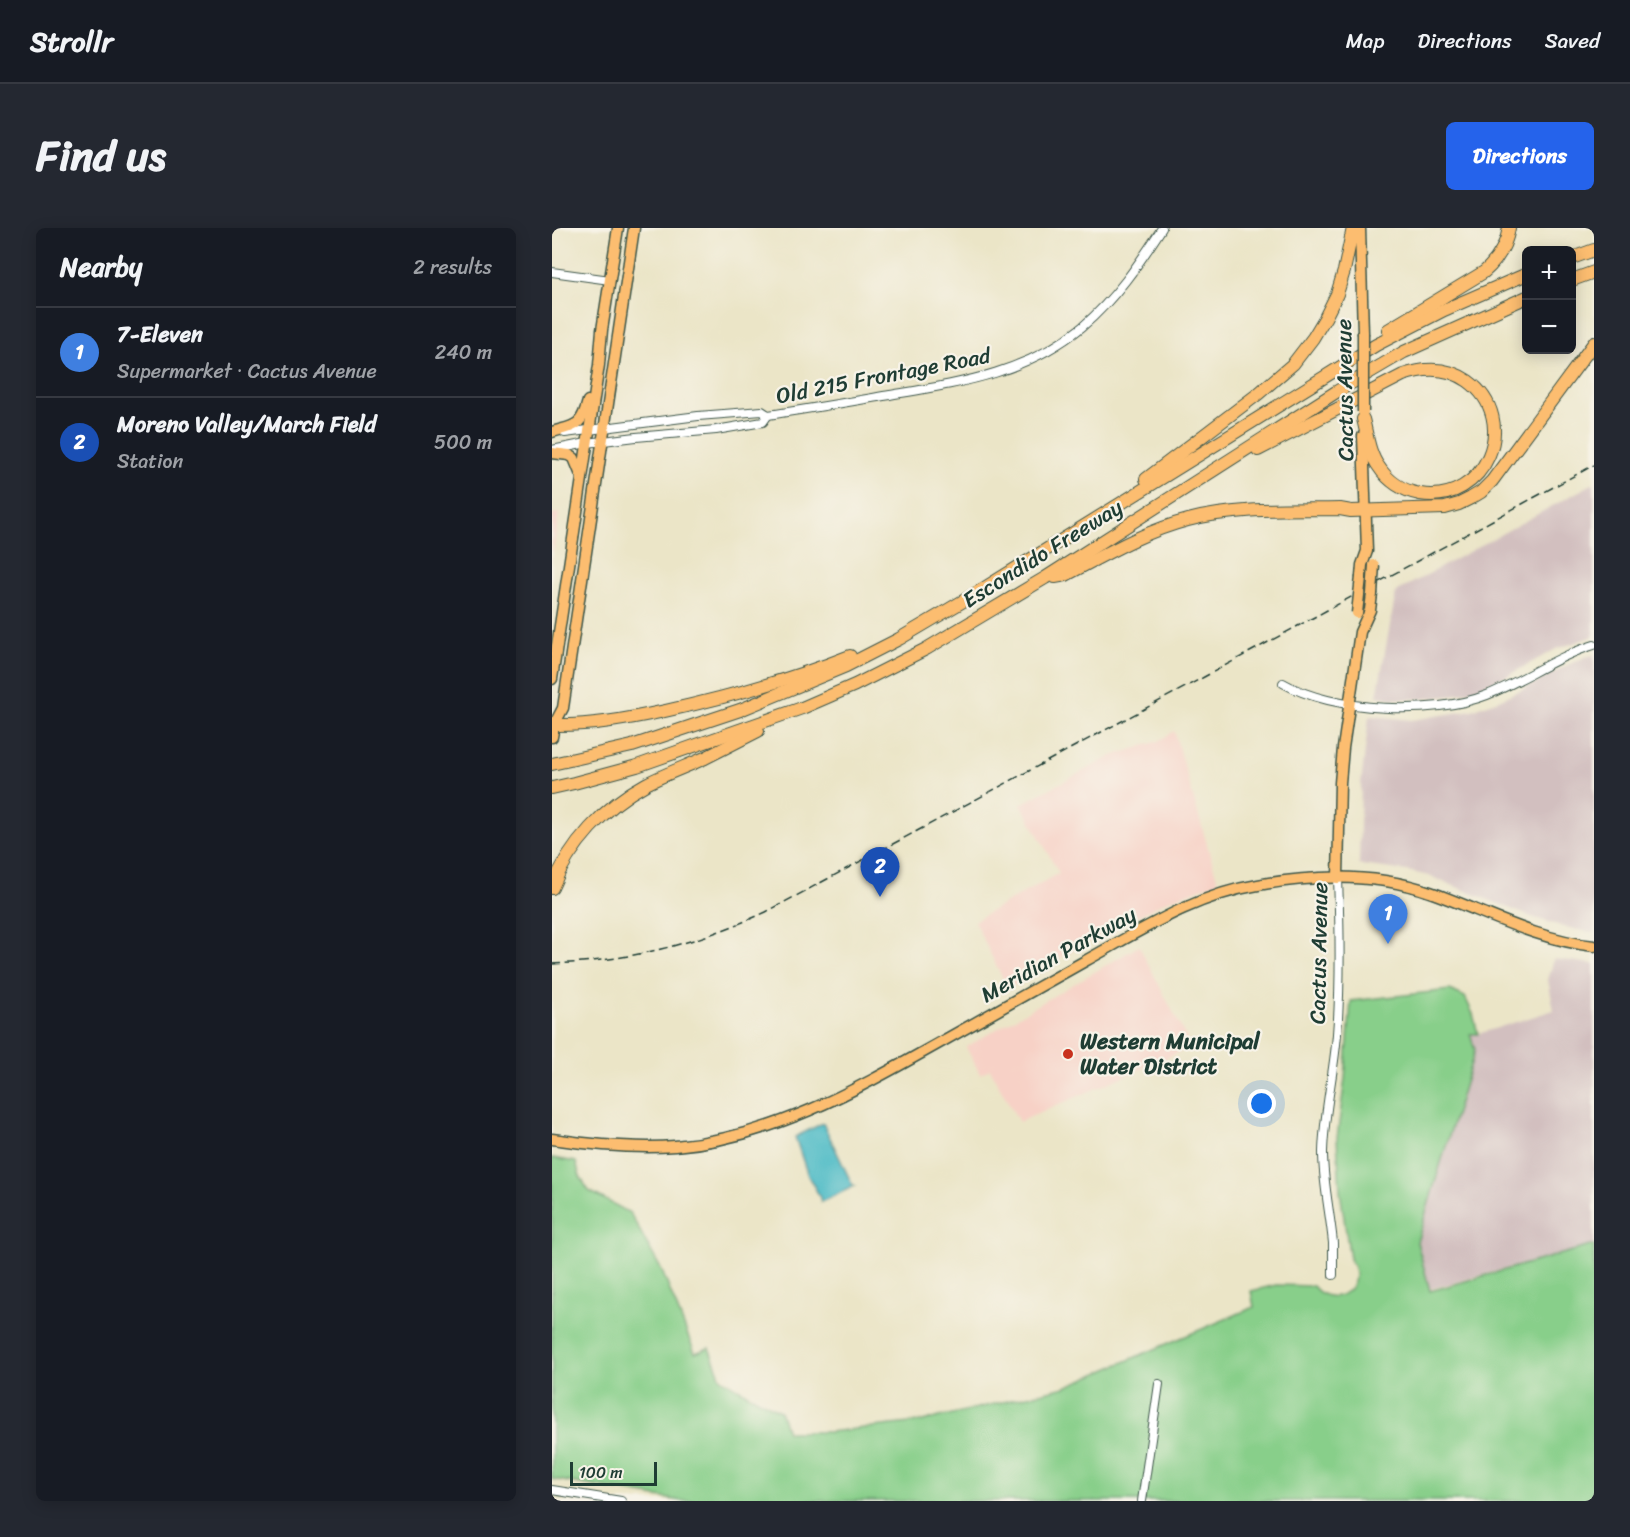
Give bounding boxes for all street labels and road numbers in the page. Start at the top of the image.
street label: Cactus Avenue [1324,319,1365,461]
street label: Old 215 Frontage Road [773,335,995,415]
street label: Escondido Freeway [954,488,1131,619]
street label: Cactus Avenue [1298,882,1339,1024]
street label: Meridian Parkway [973,895,1144,1014]

